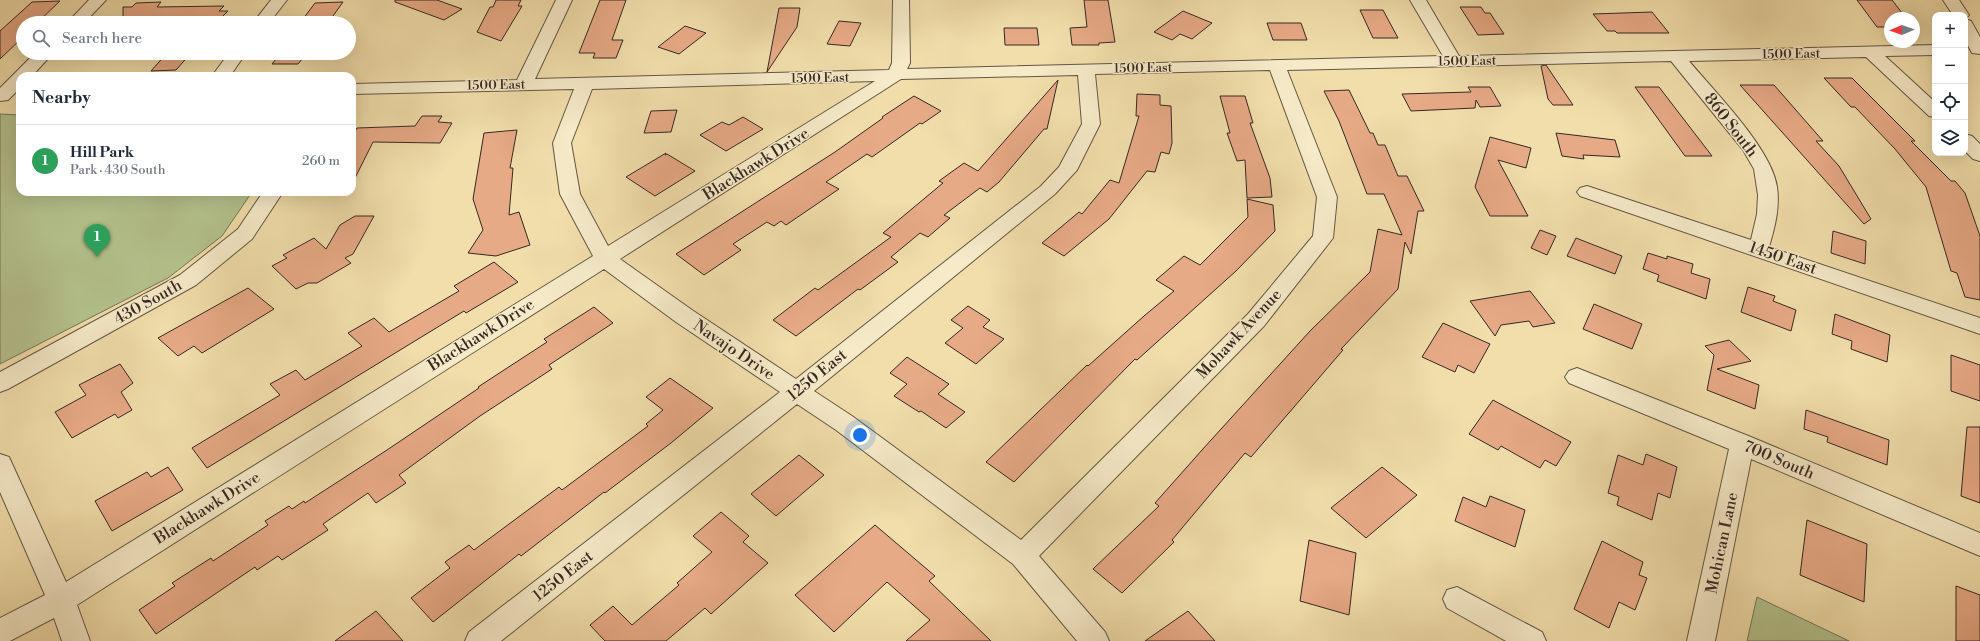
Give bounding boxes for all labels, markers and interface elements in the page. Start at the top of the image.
north arrow [1884,12,1920,48]
map controls [1932,12,1968,156]
button: + [1932,12,1968,48]
search box [16,16,356,60]
icon: search [30,27,52,49]
text: Search here [62,29,142,48]
street label: 1500 East [1762,45,1821,63]
button: − [1932,48,1968,84]
street label: 1500 East [1438,52,1497,70]
street label: 1500 East [1114,59,1173,77]
street label: 1500 East [791,69,850,87]
street label: 1500 East [467,76,526,94]
button: locate [1932,84,1968,120]
text: Nearby [32,87,91,109]
street label: 860 South [1700,89,1763,161]
button: layers [1932,120,1968,156]
street label: Blackhawk Drive [698,123,813,205]
text: Hill Park [70,143,134,162]
text: 1 [42,153,48,169]
text: 260 m [302,153,340,169]
text: Park · 430 South [70,162,165,178]
pin: 1 [84,224,110,257]
street label: 1450 East [1746,237,1820,279]
street label: 430 South [110,275,186,329]
street label: Mohawk Avenue [1192,285,1286,383]
street label: Blackhawk Drive [423,294,538,376]
street label: Navajo Drive [690,315,778,385]
street label: 1250 East [783,345,851,405]
your location [850,425,870,445]
street label: 700 South [1741,436,1818,484]
street label: Blackhawk Drive [149,467,264,549]
street label: Mohican Lane [1701,490,1743,596]
street label: 1250 East [529,546,597,606]

